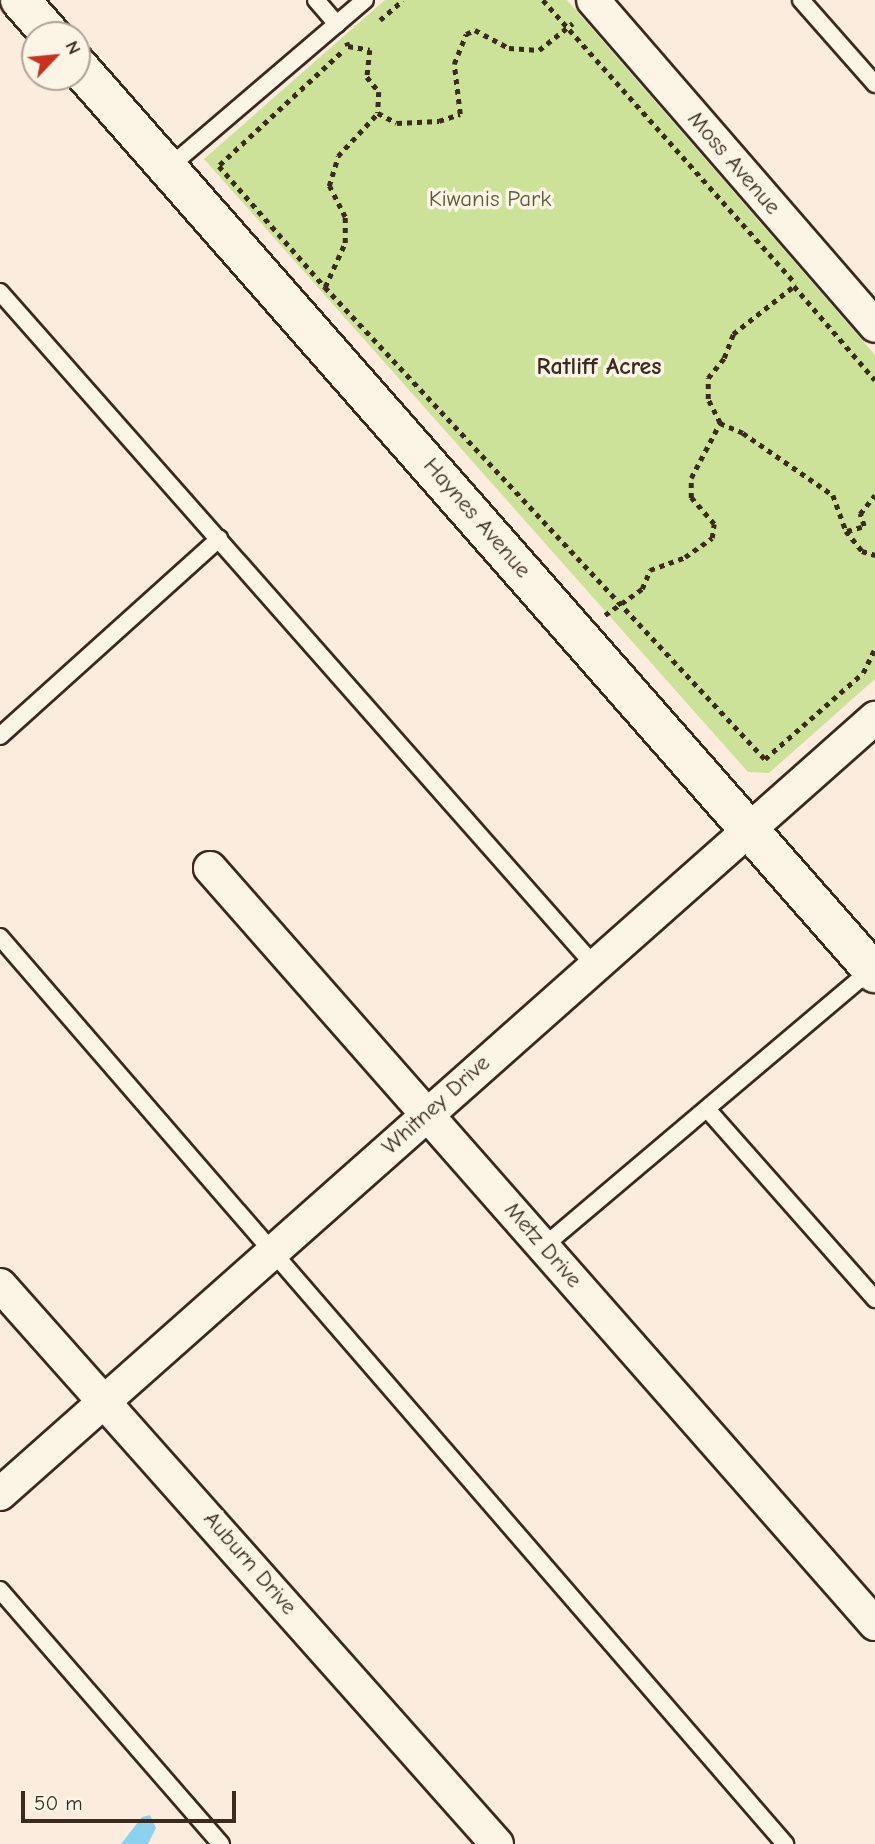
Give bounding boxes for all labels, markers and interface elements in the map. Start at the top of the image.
north arrow [21,21,91,91]
text: N [60,37,86,58]
street label: Moss Avenue [682,106,786,220]
park label: Kiwanis Park [429,185,551,213]
district label: Ratliff Acres [537,353,661,381]
street label: Haynes Avenue [417,452,537,584]
street label: Whitney Drive [376,1049,496,1161]
street label: Metz Drive [498,1196,588,1294]
street label: Auburn Drive [198,1506,302,1620]
scale bar [24,1778,240,1822]
text: 50 m [34,1791,83,1815]

